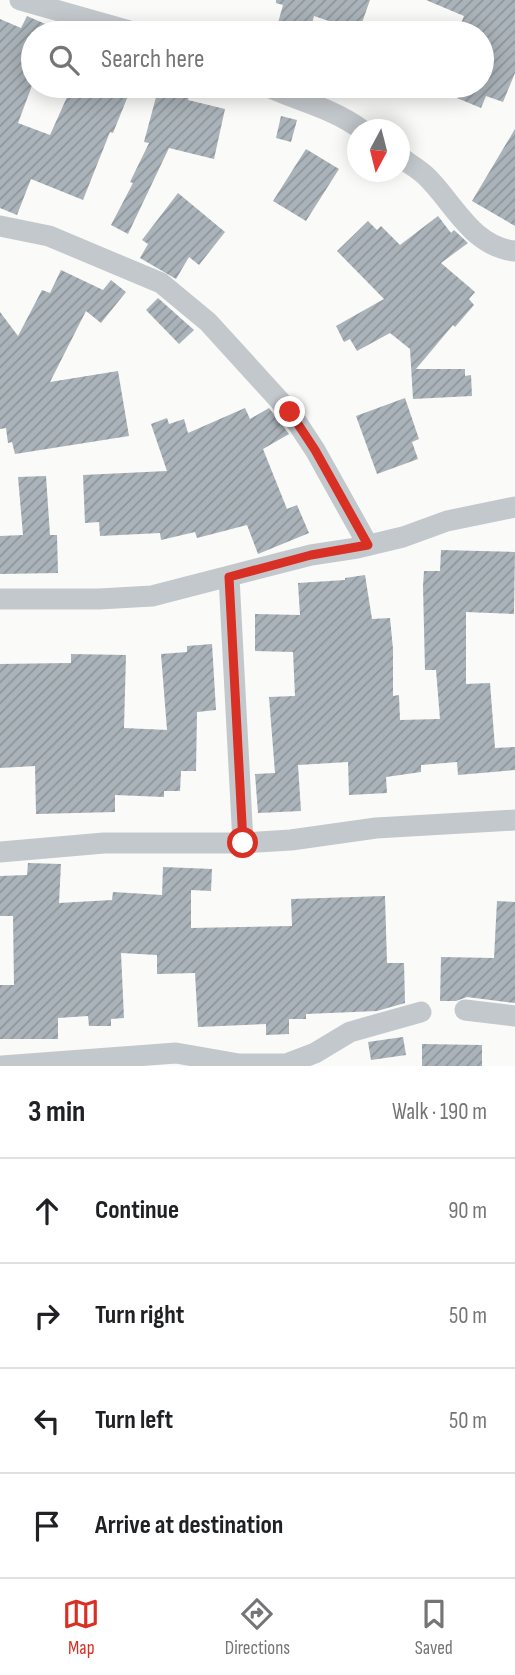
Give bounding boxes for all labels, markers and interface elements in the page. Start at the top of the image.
search box [21,21,494,98]
icon: search [45,41,83,79]
text: Search here [101,44,204,75]
north arrow [347,119,410,182]
route end [274,396,305,427]
route start [227,827,258,858]
text: 3 min [28,1094,85,1130]
text: Walk · 190 m [392,1098,487,1126]
icon: ahead [28,1192,66,1230]
text: Continue [95,1195,179,1226]
text: 90 m [448,1197,487,1225]
icon: right [28,1297,66,1335]
text: Turn right [95,1300,184,1331]
text: 50 m [449,1302,487,1330]
icon: left [28,1402,66,1440]
text: Turn left [95,1405,173,1436]
text: 50 m [449,1407,487,1435]
icon: arrive [28,1507,66,1545]
text: Arrive at destination [95,1510,283,1541]
tab: Map [62,1595,100,1660]
tab: Directions [225,1595,290,1660]
tab: Saved [415,1595,453,1660]

